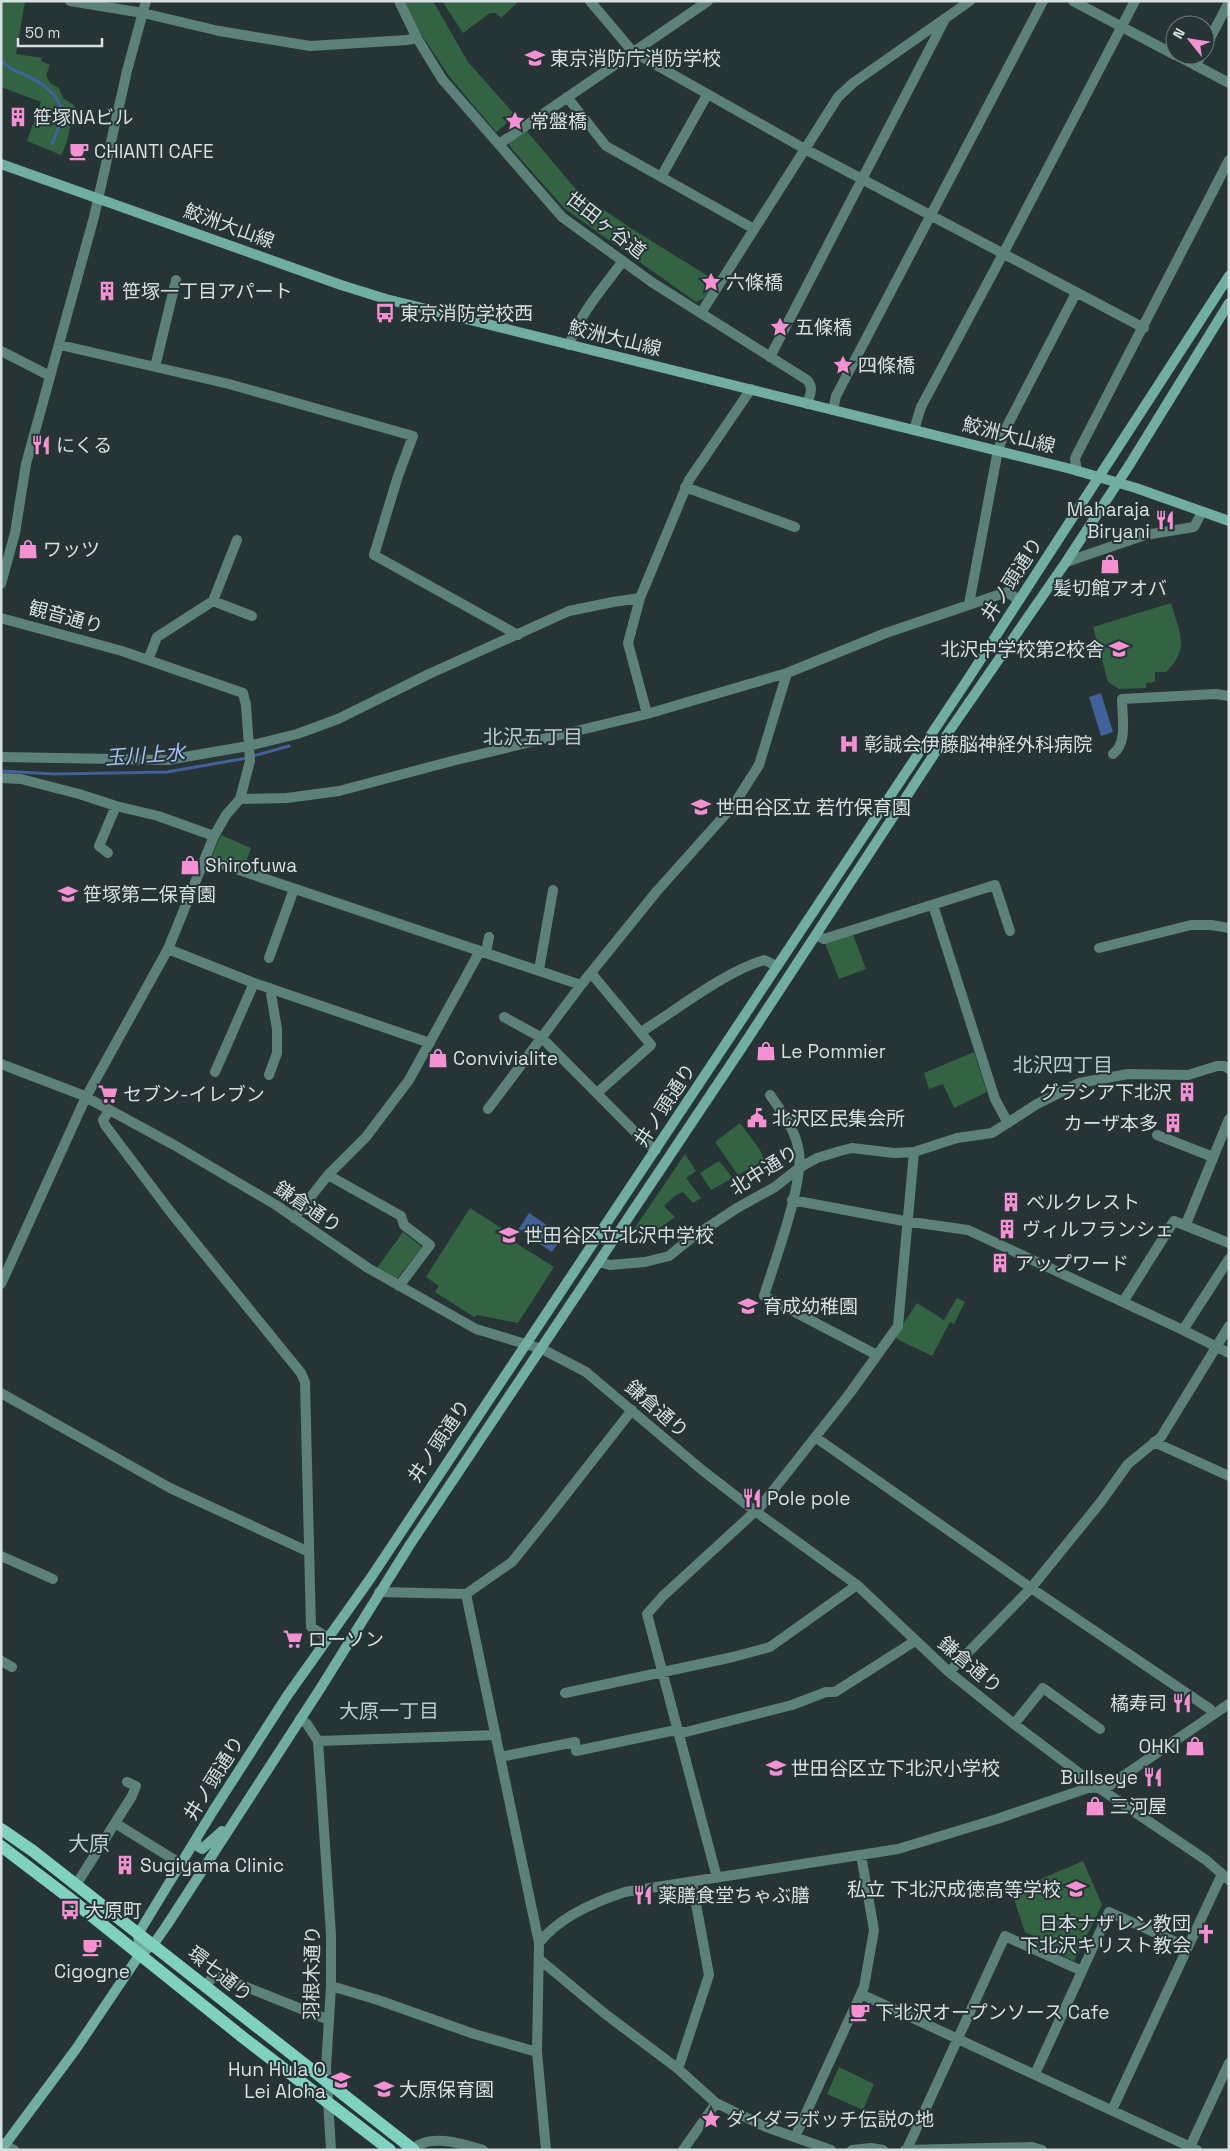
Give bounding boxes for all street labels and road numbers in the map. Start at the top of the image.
street label: 世田ヶ谷道 [561,186,651,264]
street label: 鮫洲大山線 [180,198,278,254]
street label: 鮫洲大山線 [566,314,664,362]
street label: 鮫洲大山線 [960,411,1058,459]
street label: 井ノ頭通り [976,532,1048,626]
street label: 観音通り [26,595,106,639]
street label: 井ノ頭通り [629,1058,701,1152]
street label: 北中通り [725,1139,803,1201]
street label: 鎌倉通り [270,1175,346,1239]
street label: 鎌倉通り [620,1375,694,1443]
street label: 井ノ頭通り [402,1395,476,1487]
street label: 鎌倉通り [933,1631,1007,1699]
street label: 井ノ頭通り [178,1731,250,1825]
street label: 羽根木通り [299,1925,325,2021]
street label: 環七通り [183,1940,257,2008]

